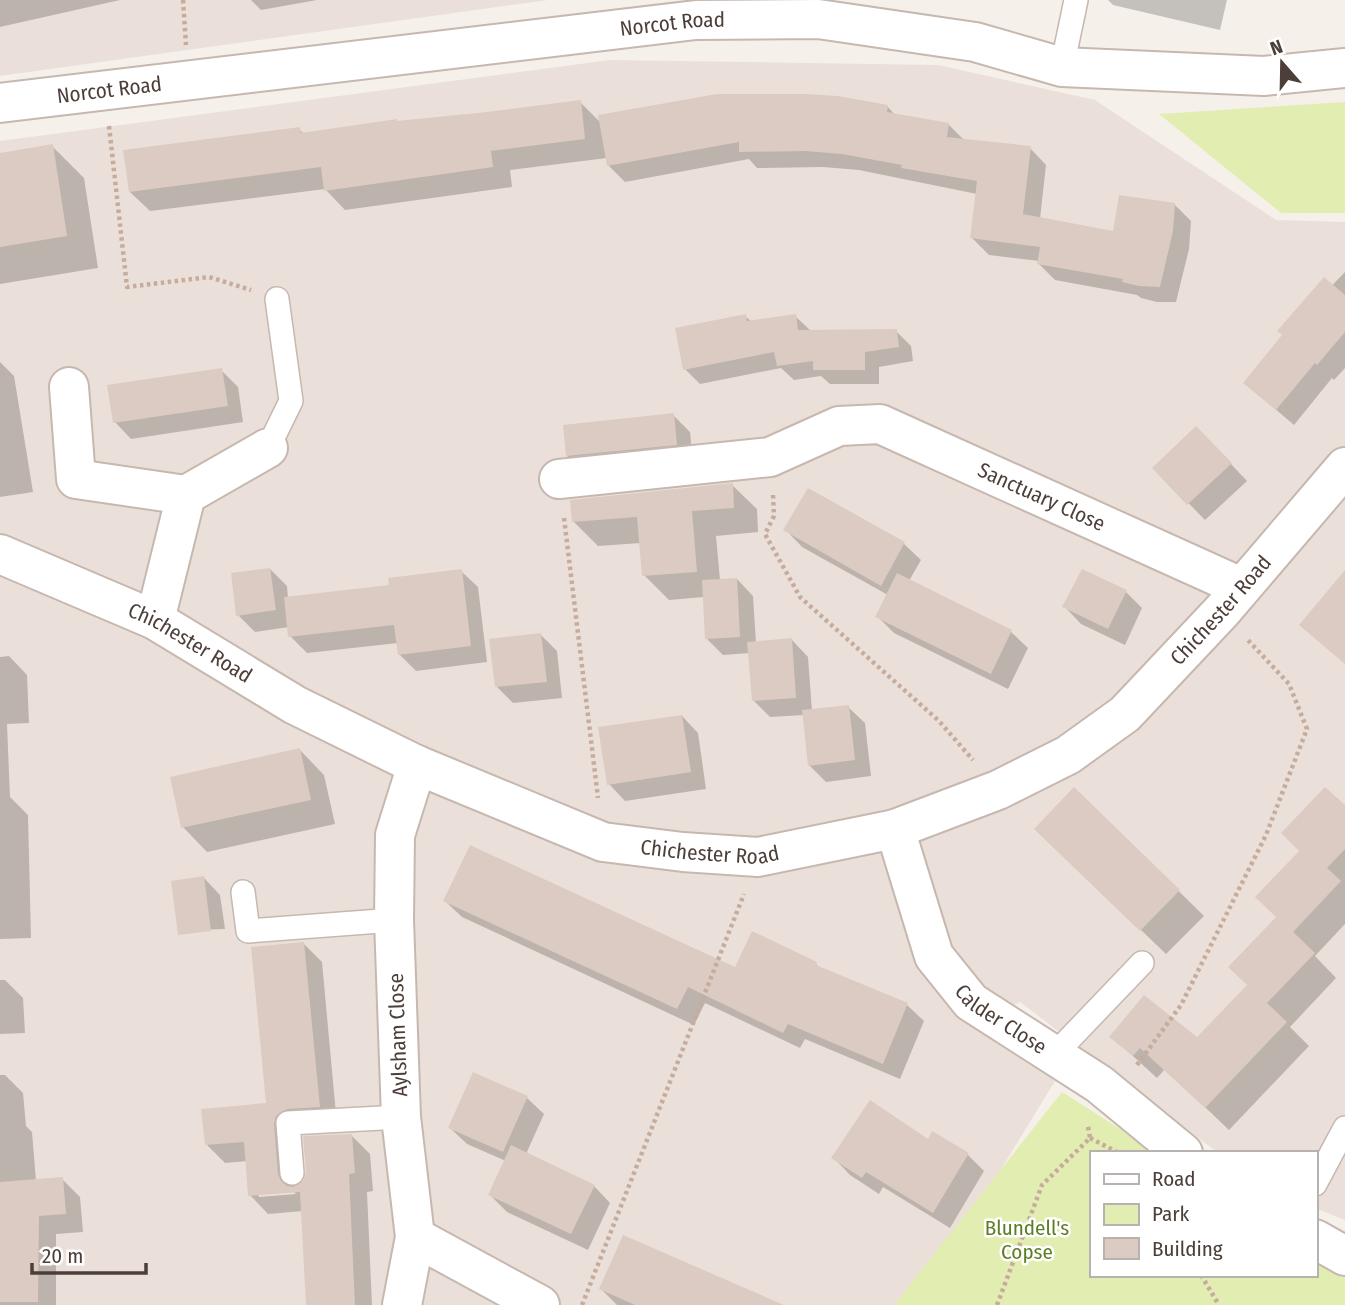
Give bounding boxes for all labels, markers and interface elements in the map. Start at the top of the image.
street label: Norcot Road [618,7,725,42]
north arrow [1247,28,1317,98]
text: N [1267,35,1286,60]
street label: Norcot Road [55,71,163,109]
street label: Sanctuary Close [974,457,1109,537]
street label: Chichester Road [1165,550,1277,671]
street label: Chichester Road [124,597,257,689]
street label: Chichester Road [639,834,781,870]
street label: Aylsham Close [383,973,413,1097]
street label: Calder Close [949,979,1051,1060]
legend [1090,1151,1317,1277]
text: Road [1152,1166,1196,1192]
text: Park [1152,1201,1190,1227]
park label: Blundell's Copse [985,1215,1069,1265]
scale bar [32,1232,145,1276]
text: Building [1152,1236,1223,1262]
text: 20 m [42,1243,83,1269]

